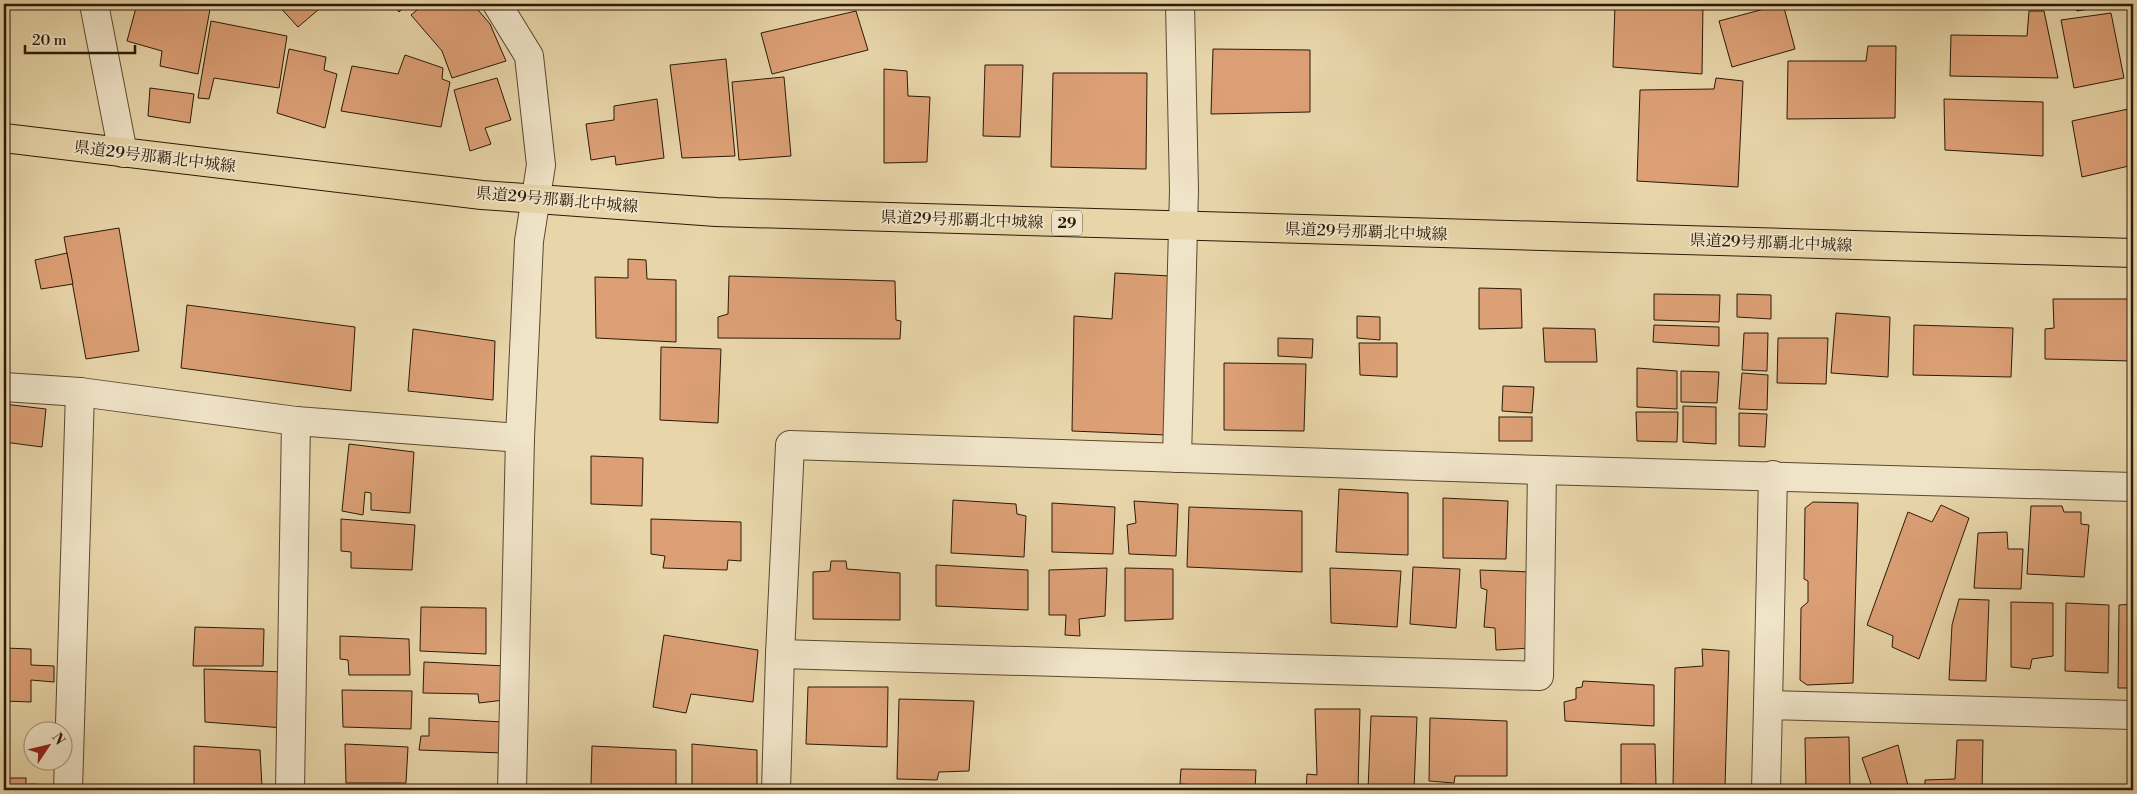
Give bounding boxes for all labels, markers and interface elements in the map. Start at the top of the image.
scale bar [25,22,135,54]
text: 20 m [32,31,67,50]
street label: 県道29号那覇北中城線 [73,137,237,177]
street label: 県道29号那覇北中城線 [475,183,639,217]
street label: 県道29号那覇北中城線 [880,207,1044,233]
road number: 29 [1052,210,1082,236]
street label: 県道29号那覇北中城線 [1284,219,1448,245]
street label: 県道29号那覇北中城線 [1689,230,1853,256]
north arrow [22,722,72,772]
text: N [47,729,68,749]

